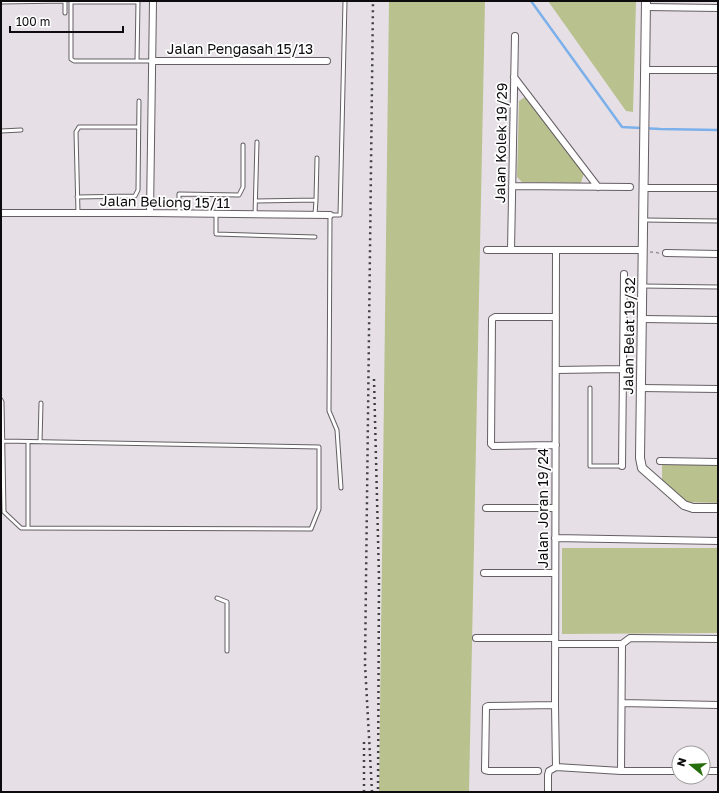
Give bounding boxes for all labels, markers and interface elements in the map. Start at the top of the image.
scale bar [10,8,123,34]
text: 100 m [16,14,50,29]
street label: Jalan Pengasah 15/13 [167,40,313,57]
street label: Jalan Kolek 19/29 [491,83,510,203]
street label: Jalan Beliong 15/11 [100,192,230,211]
street label: Jalan Belat 19/32 [619,277,638,395]
street label: Jalan Joran 19/24 [534,448,551,568]
north arrow [671,745,711,785]
text: N [674,756,688,768]

